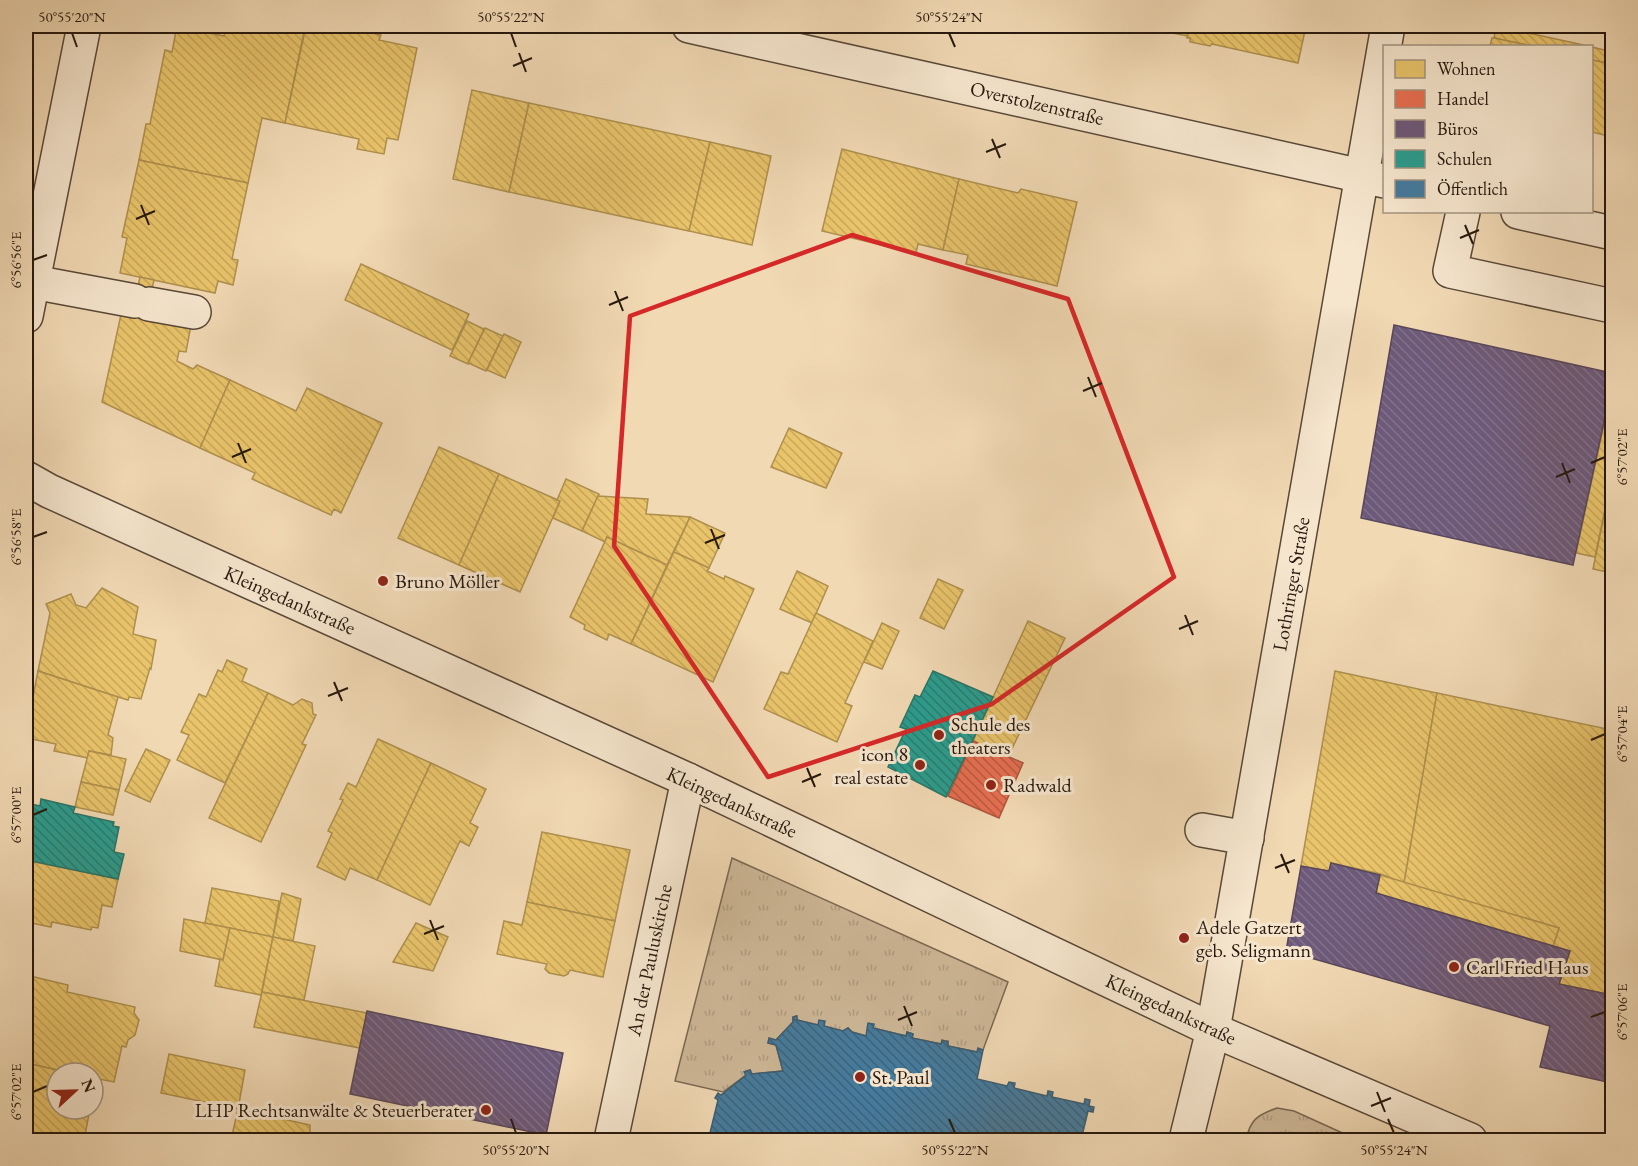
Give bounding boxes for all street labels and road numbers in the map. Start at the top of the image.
street label: Overstolzenstraße [968,75,1107,131]
street label: Lothringer Straße [1266,515,1316,653]
street label: Kleingedankstraße [220,559,360,641]
street label: Kleingedankstraße [662,760,802,844]
street label: An der Pauluskirche [620,882,678,1039]
street label: Kleingedankstraße [1101,967,1241,1051]

